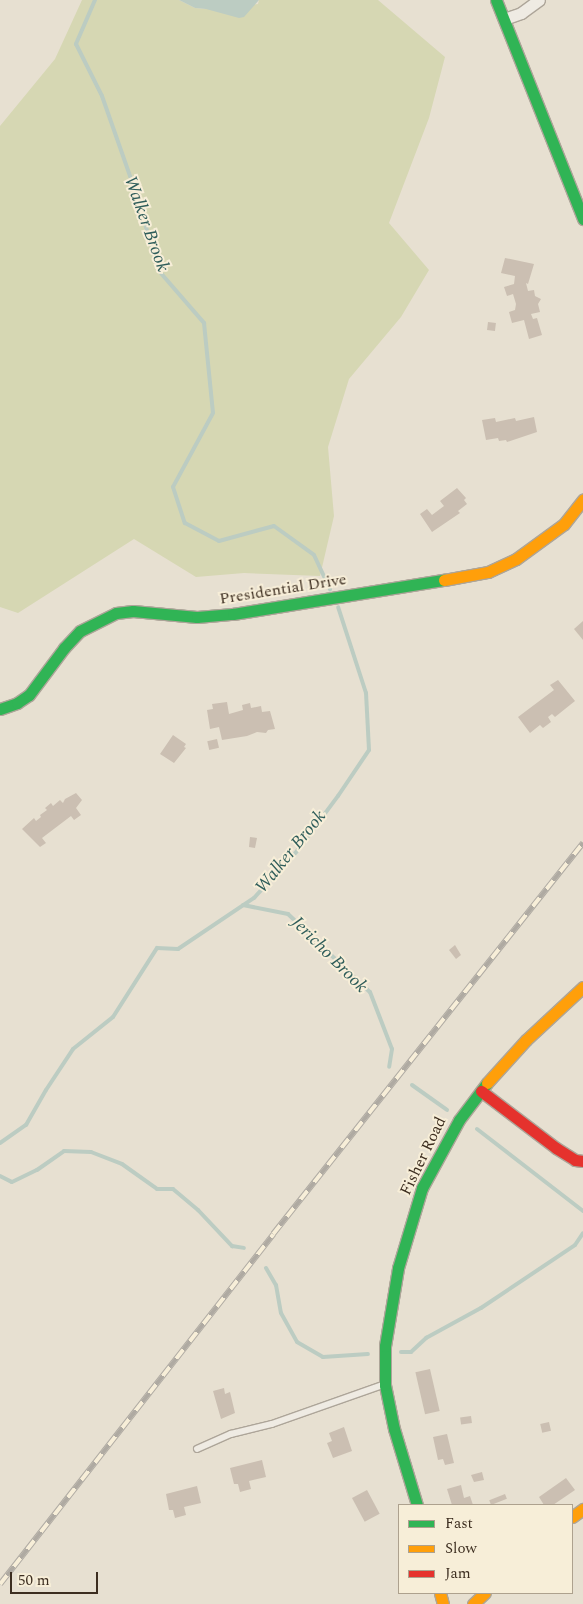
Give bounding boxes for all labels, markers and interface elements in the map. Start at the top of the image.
water label: Walker Brook [119,173,173,275]
street label: Presidential Drive [218,569,348,609]
water label: Walker Brook [251,806,331,898]
water label: Jericho Brook [286,912,372,998]
street label: Fisher Road [396,1114,450,1198]
legend [398,1504,573,1594]
text: Fast [445,1512,473,1535]
text: Slow [445,1537,477,1560]
scale bar [12,1562,100,1594]
text: Jam [445,1562,471,1585]
text: 50 m [18,1569,50,1592]

